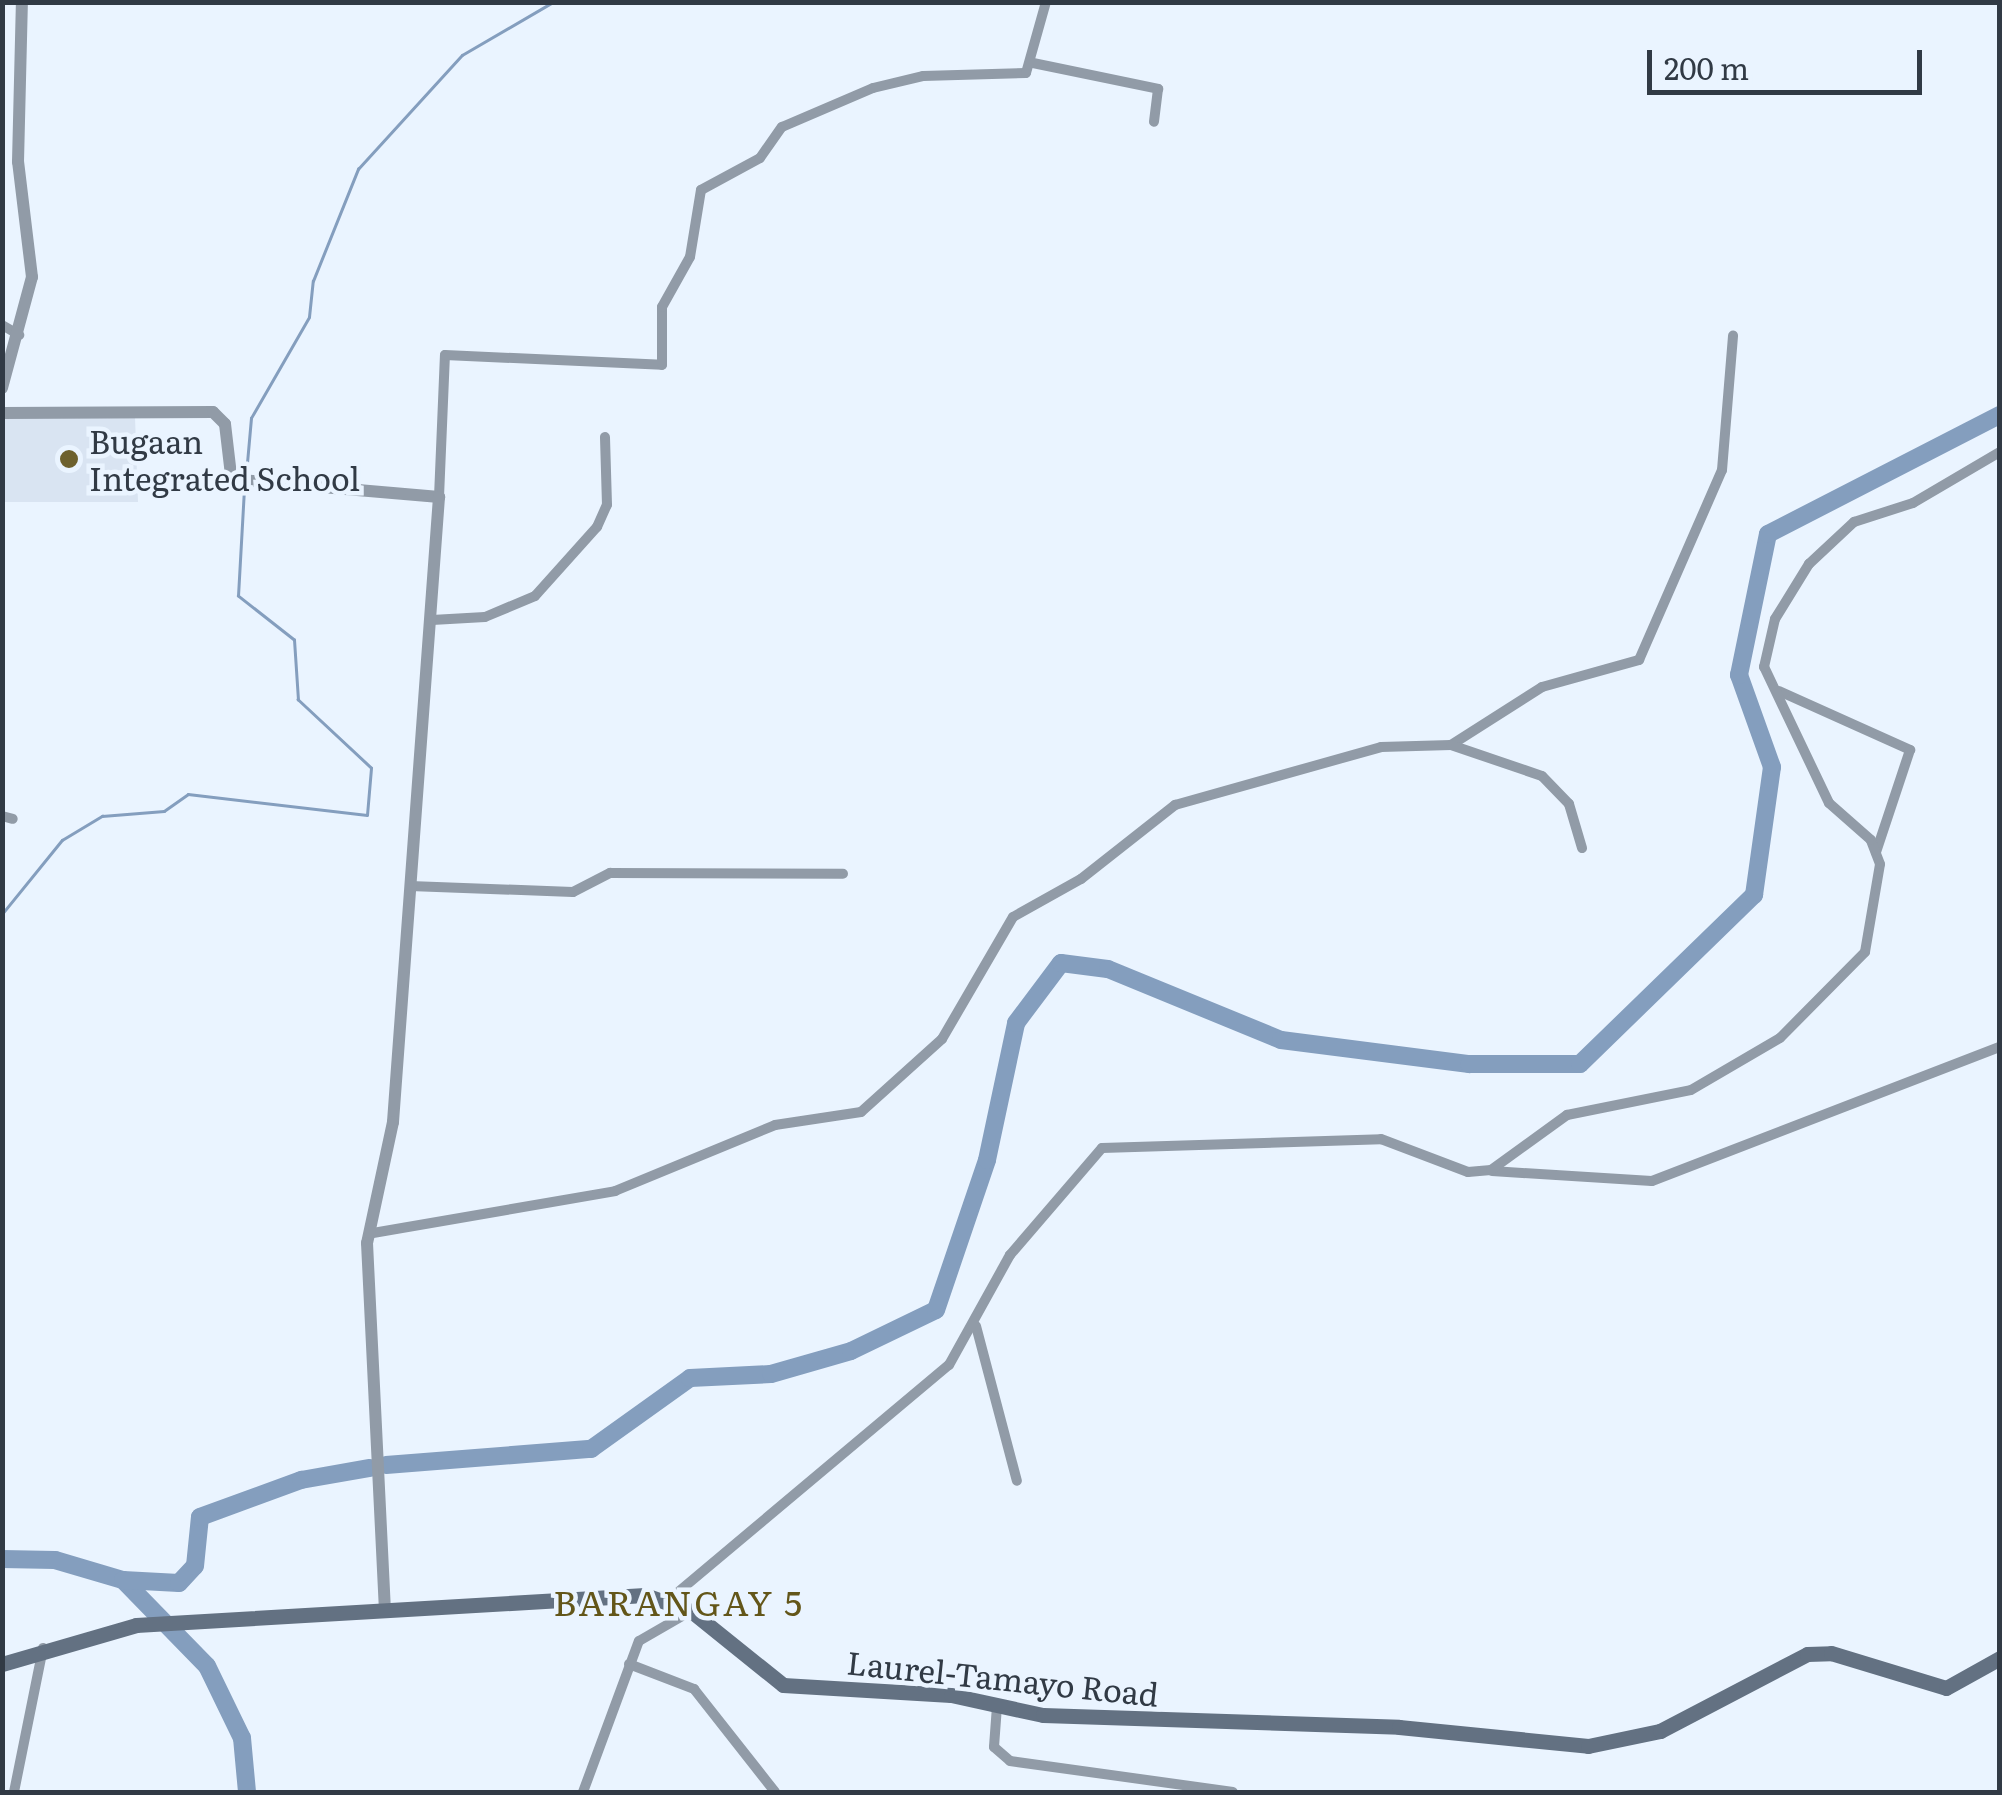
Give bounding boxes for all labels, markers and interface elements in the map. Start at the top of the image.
scale bar [1652,30,1927,92]
text: 200 m [1664,45,1749,89]
place label: Bugaan Integrated School [89,422,360,497]
marker: Bugaan Integrated School [58,448,80,470]
district label: BARANGAY 5 [553,1580,805,1622]
street label: Laurel-Tamayo Road [845,1642,1161,1712]

